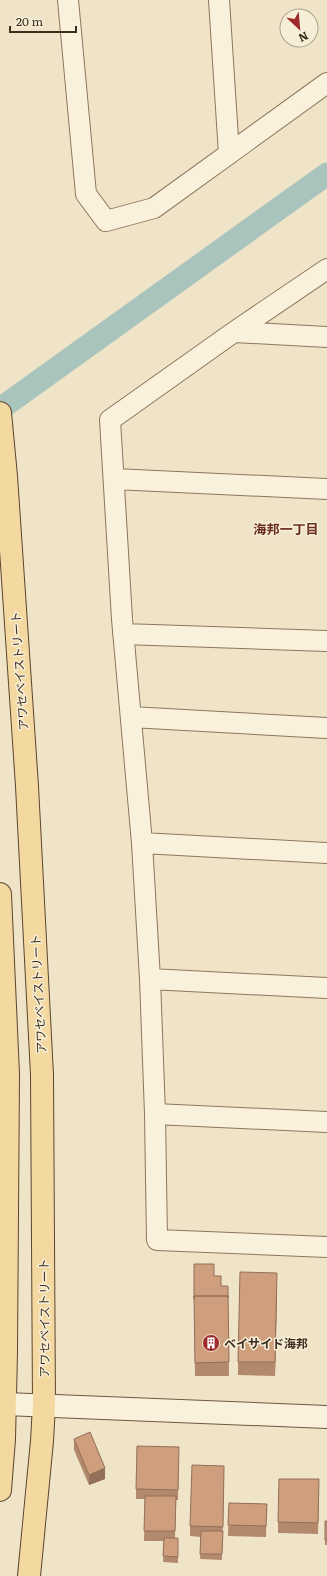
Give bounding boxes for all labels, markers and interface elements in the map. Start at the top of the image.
scale bar [10,8,76,34]
north arrow [279,8,319,48]
text: 20 m [16,12,43,30]
text: N [296,29,311,47]
district label: 海邦一丁目 [253,519,319,538]
street label: アワセベイストリート [6,611,32,731]
street label: アワセベイストリート [26,934,50,1054]
street label: アワセベイストリート [35,1258,53,1378]
building icon: ベイサイド海邦 [201,1333,221,1353]
place label: ベイサイド海邦 [224,1334,308,1352]

